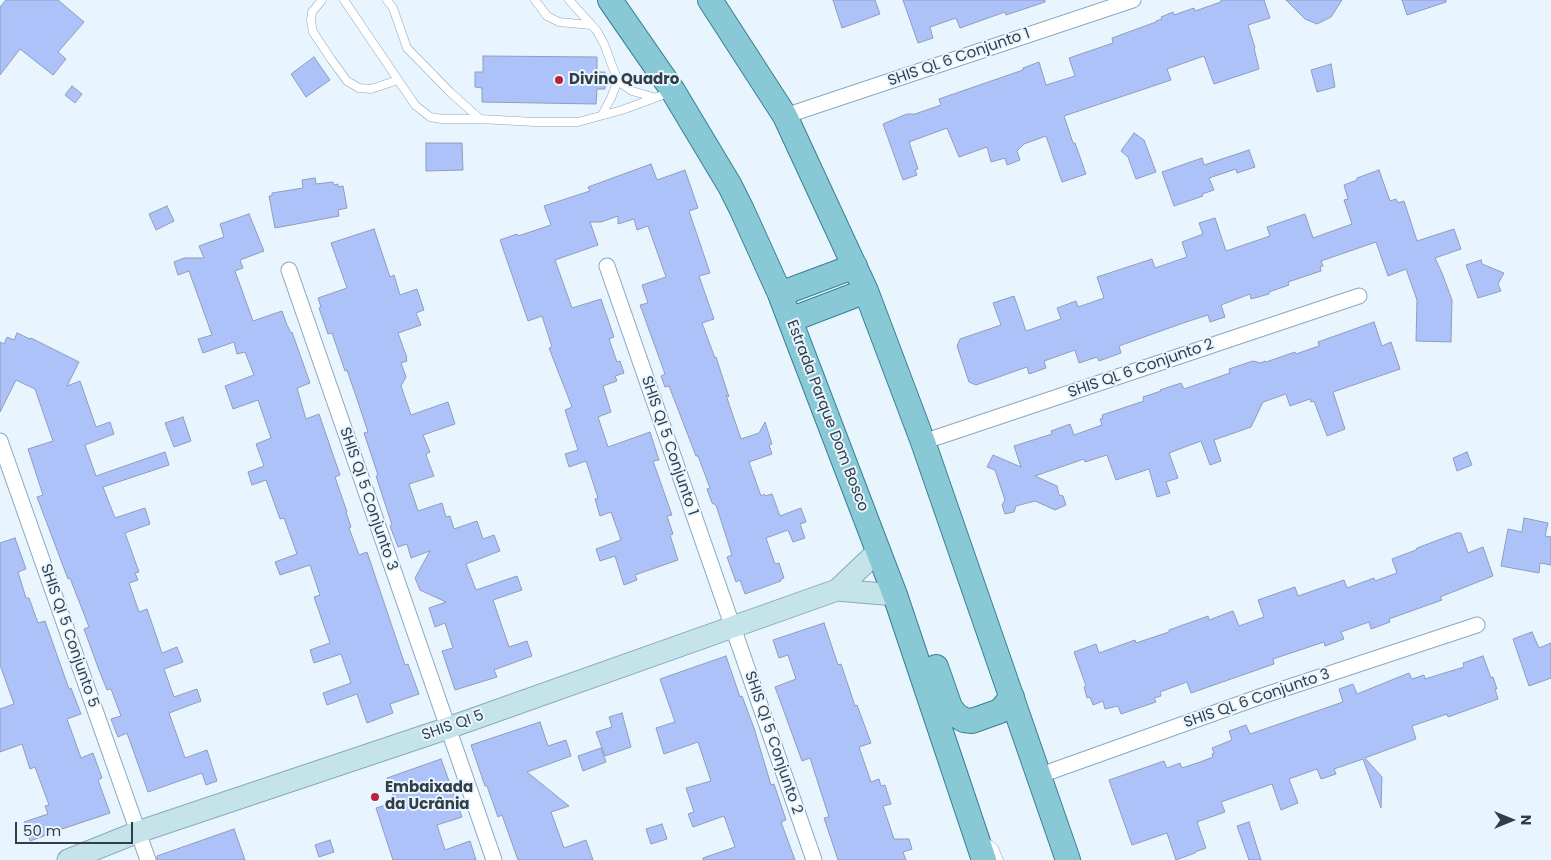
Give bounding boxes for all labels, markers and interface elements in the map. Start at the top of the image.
street label: SHIS QL 6 Conjunto 1 [886,25,1032,91]
place label: Divino Quadro [569,71,679,89]
marker: Divino Quadro [553,74,565,86]
street label: Estrada Parque Dom Bosco [782,318,872,514]
street label: SHIS QL 6 Conjunto 2 [1066,336,1216,402]
street label: SHIS QI 5 Conjunto 1 [637,374,701,518]
street label: SHIS QI 5 Conjunto 3 [335,425,401,573]
street label: SHIS QI 5 Conjunto 5 [36,562,102,710]
street label: SHIS QL 6 Conjunto 3 [1182,666,1332,732]
street label: SHIS QI 5 Conjunto 2 [740,669,806,817]
street label: SHIS QI 5 [420,707,486,745]
place label: Embaixada da Ucrânia [385,779,473,814]
marker: Embaixada da Ucrânia [369,791,381,803]
north arrow [1486,795,1536,845]
scale bar [18,812,135,844]
text: N [1516,815,1536,825]
text: 50 m [23,820,61,841]

